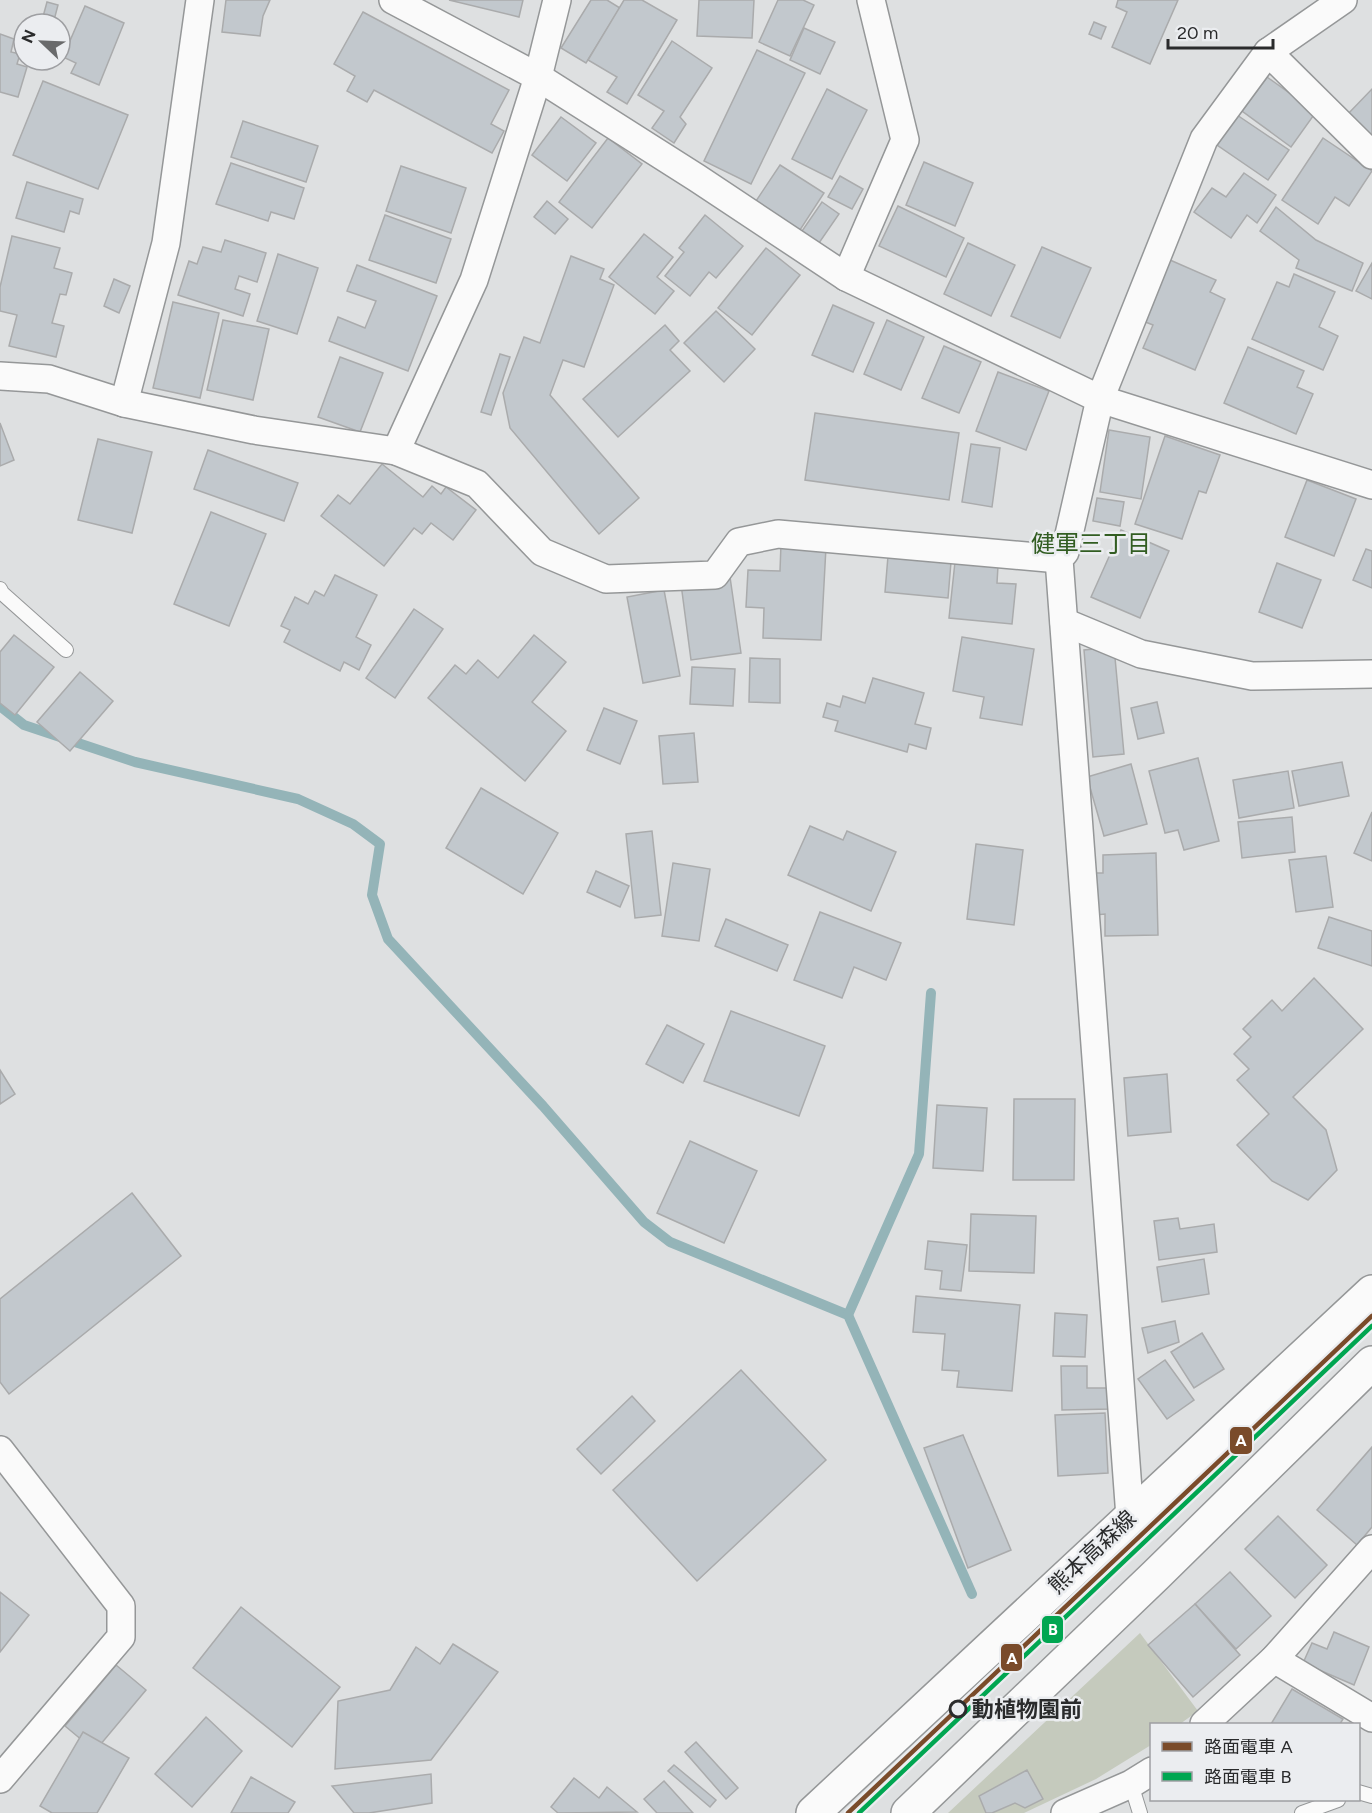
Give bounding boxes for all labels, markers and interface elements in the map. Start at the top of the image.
north arrow [12,12,72,72]
scale bar [1168,12,1273,50]
text: 20 m [1177,22,1218,44]
text: N [17,27,40,46]
district label: 健軍三丁目 [1031,529,1151,558]
line badge: A [1229,1426,1253,1455]
text: A [1235,1431,1247,1450]
street label: 熊本高森線 [1043,1505,1141,1599]
line badge: B [1041,1615,1064,1644]
text: B [1048,1620,1058,1639]
line badge: A [1000,1643,1023,1672]
text: A [1006,1649,1018,1668]
place label: 動植物園前 [972,1696,1082,1723]
marker: 動植物園前 [949,1700,967,1718]
legend [1150,1723,1360,1801]
text: 路面電車 A [1204,1736,1293,1758]
text: 路面電車 B [1204,1766,1291,1788]

